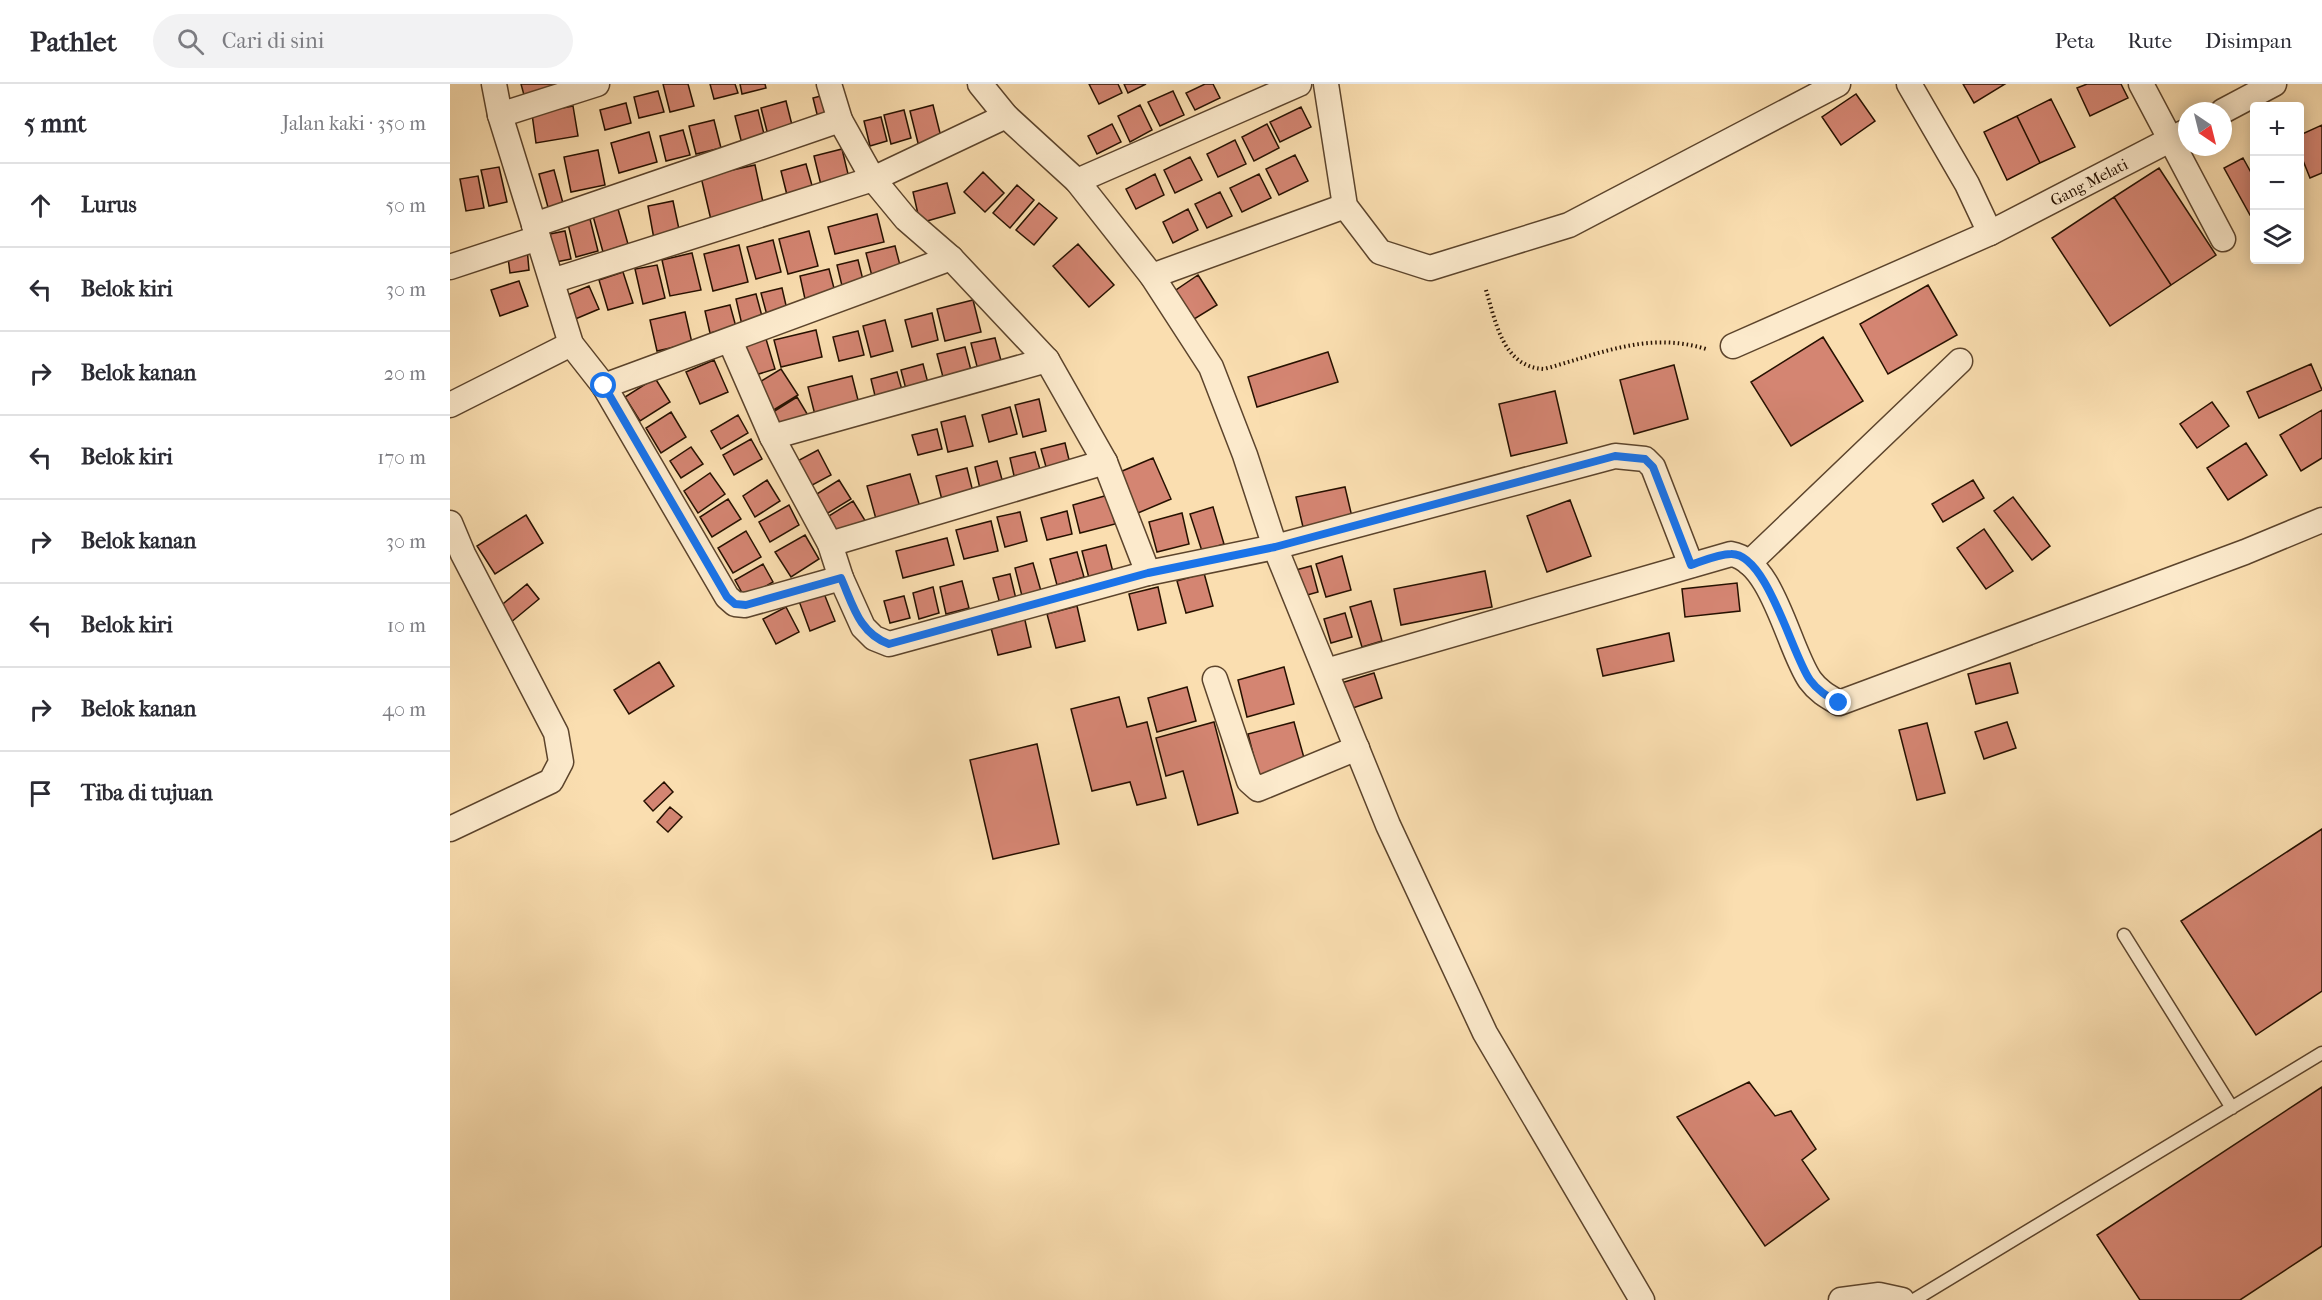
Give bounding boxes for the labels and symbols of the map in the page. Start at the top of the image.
north arrow [2178,102,2232,156]
street label: Gang Melati [2047,154,2131,210]
route start [590,372,616,398]
route end [1825,689,1851,715]

